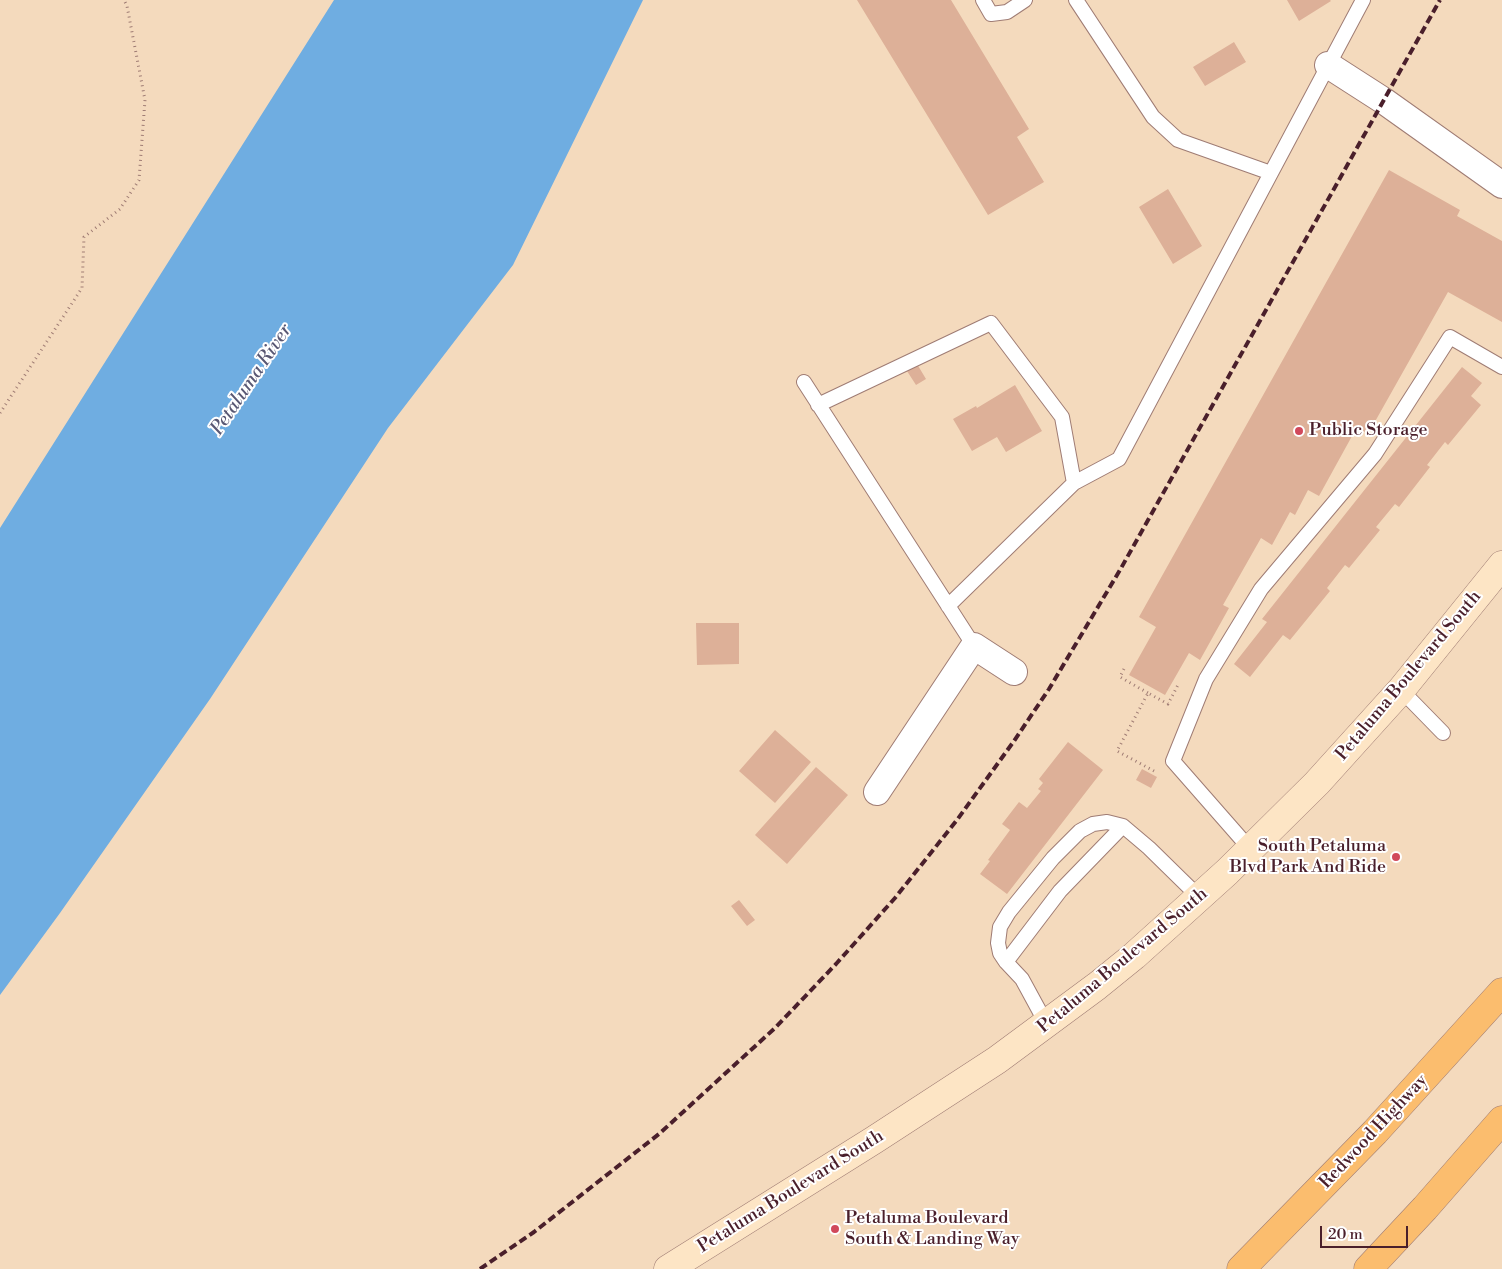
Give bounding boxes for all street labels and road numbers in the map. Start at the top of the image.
street label: Petaluma Boulevard South [1332,587,1486,765]
street label: Petaluma Boulevard South [1034,884,1212,1038]
street label: Redwood Highway [1315,1070,1433,1194]
street label: Petaluma Boulevard South [694,1126,888,1258]

